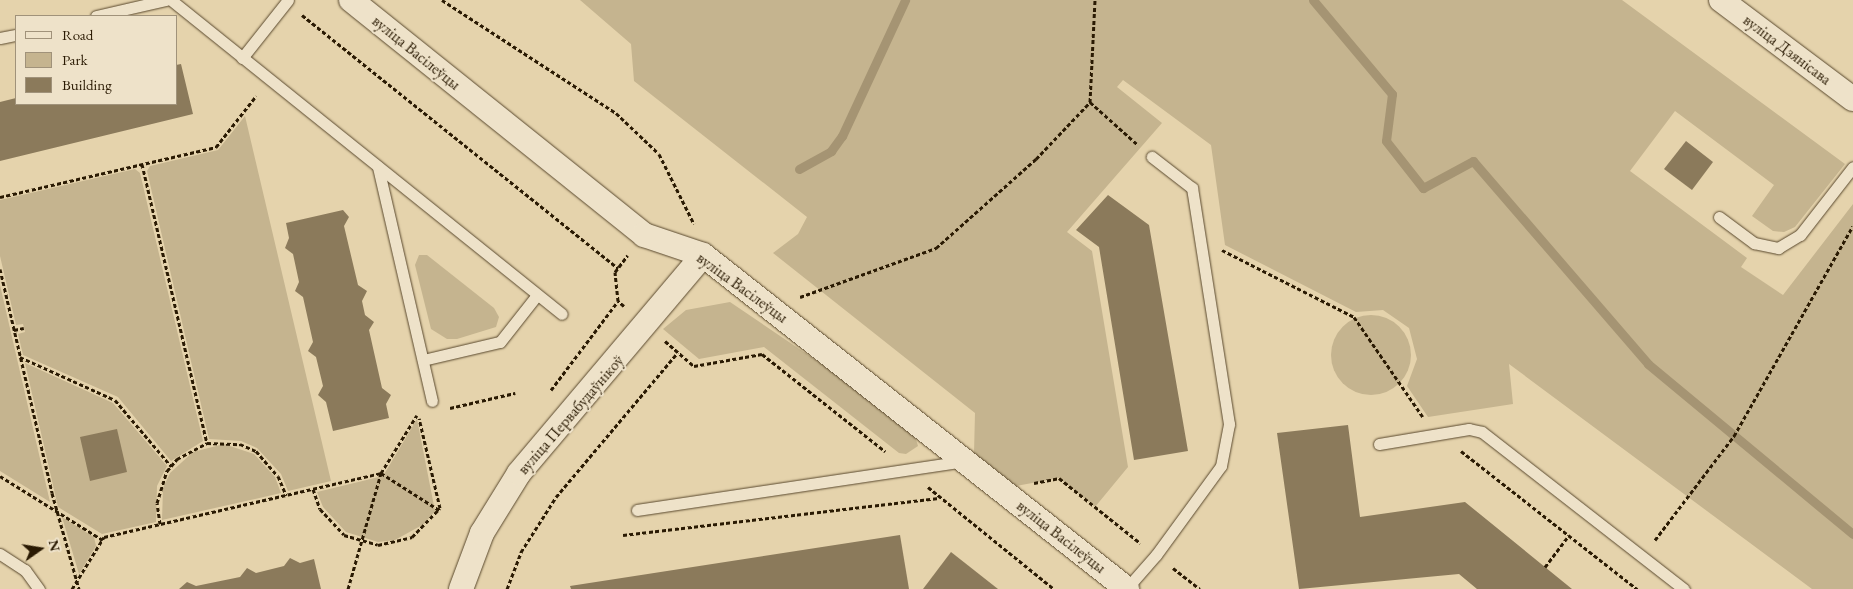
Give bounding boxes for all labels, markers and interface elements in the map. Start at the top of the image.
street label: вуліца Дзянісава [1739,11,1835,89]
street label: вуліца Васілеўцы [368,12,464,94]
legend [15,15,178,105]
text: Road [62,25,93,44]
text: Park [62,50,88,69]
text: Building [62,75,112,94]
street label: вуліца Васілеўцы [693,249,791,327]
street label: вуліца Первабудаўнікоў [514,351,628,479]
street label: вуліца Васілеўцы [1013,496,1109,578]
north arrow [15,524,65,574]
text: N [45,538,65,553]

